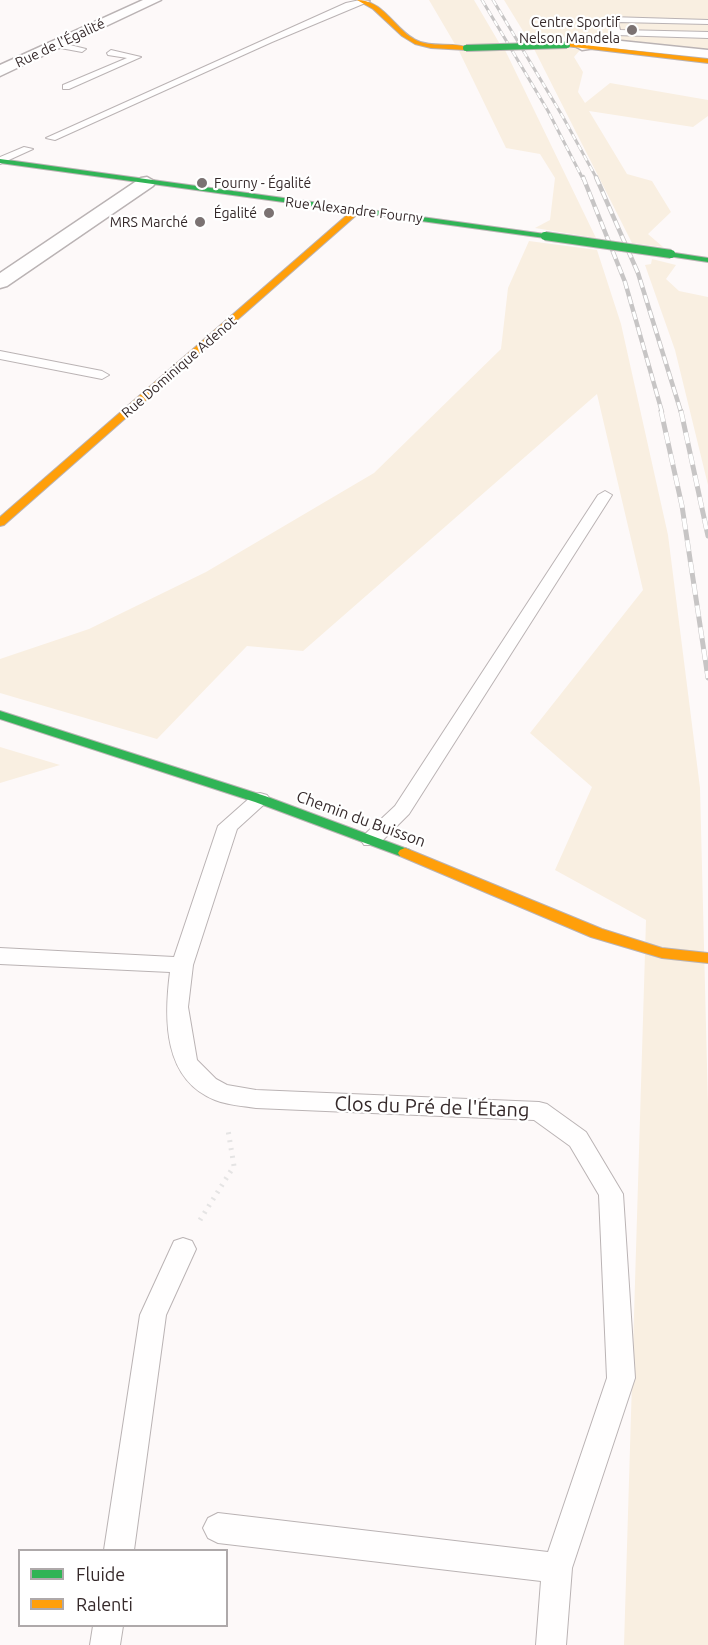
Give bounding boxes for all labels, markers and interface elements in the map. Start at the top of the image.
place label: Centre Sportif Nelson Mandela [519,14,620,46]
street label: Rue de l'Égalité [12,15,108,71]
marker: Centre Sportif Nelson Mandela [625,23,639,37]
place label: Fourny - Égalité [214,175,311,191]
marker: Fourny - Égalité [195,176,209,190]
street label: Rue Alexandre Fourny [284,193,424,227]
place label: Égalité [214,205,257,221]
marker: Égalité [262,206,276,220]
place label: MRS Marché [110,214,188,230]
marker: MRS Marché [193,215,207,229]
street label: Rue Dominique Adenot [118,313,240,421]
street label: Chemin du Buisson [294,787,428,851]
street label: Clos du Pré de l'Étang [334,1092,530,1122]
legend [18,1549,228,1627]
text: Fluide [76,1564,125,1584]
text: Ralenti [76,1594,133,1614]

